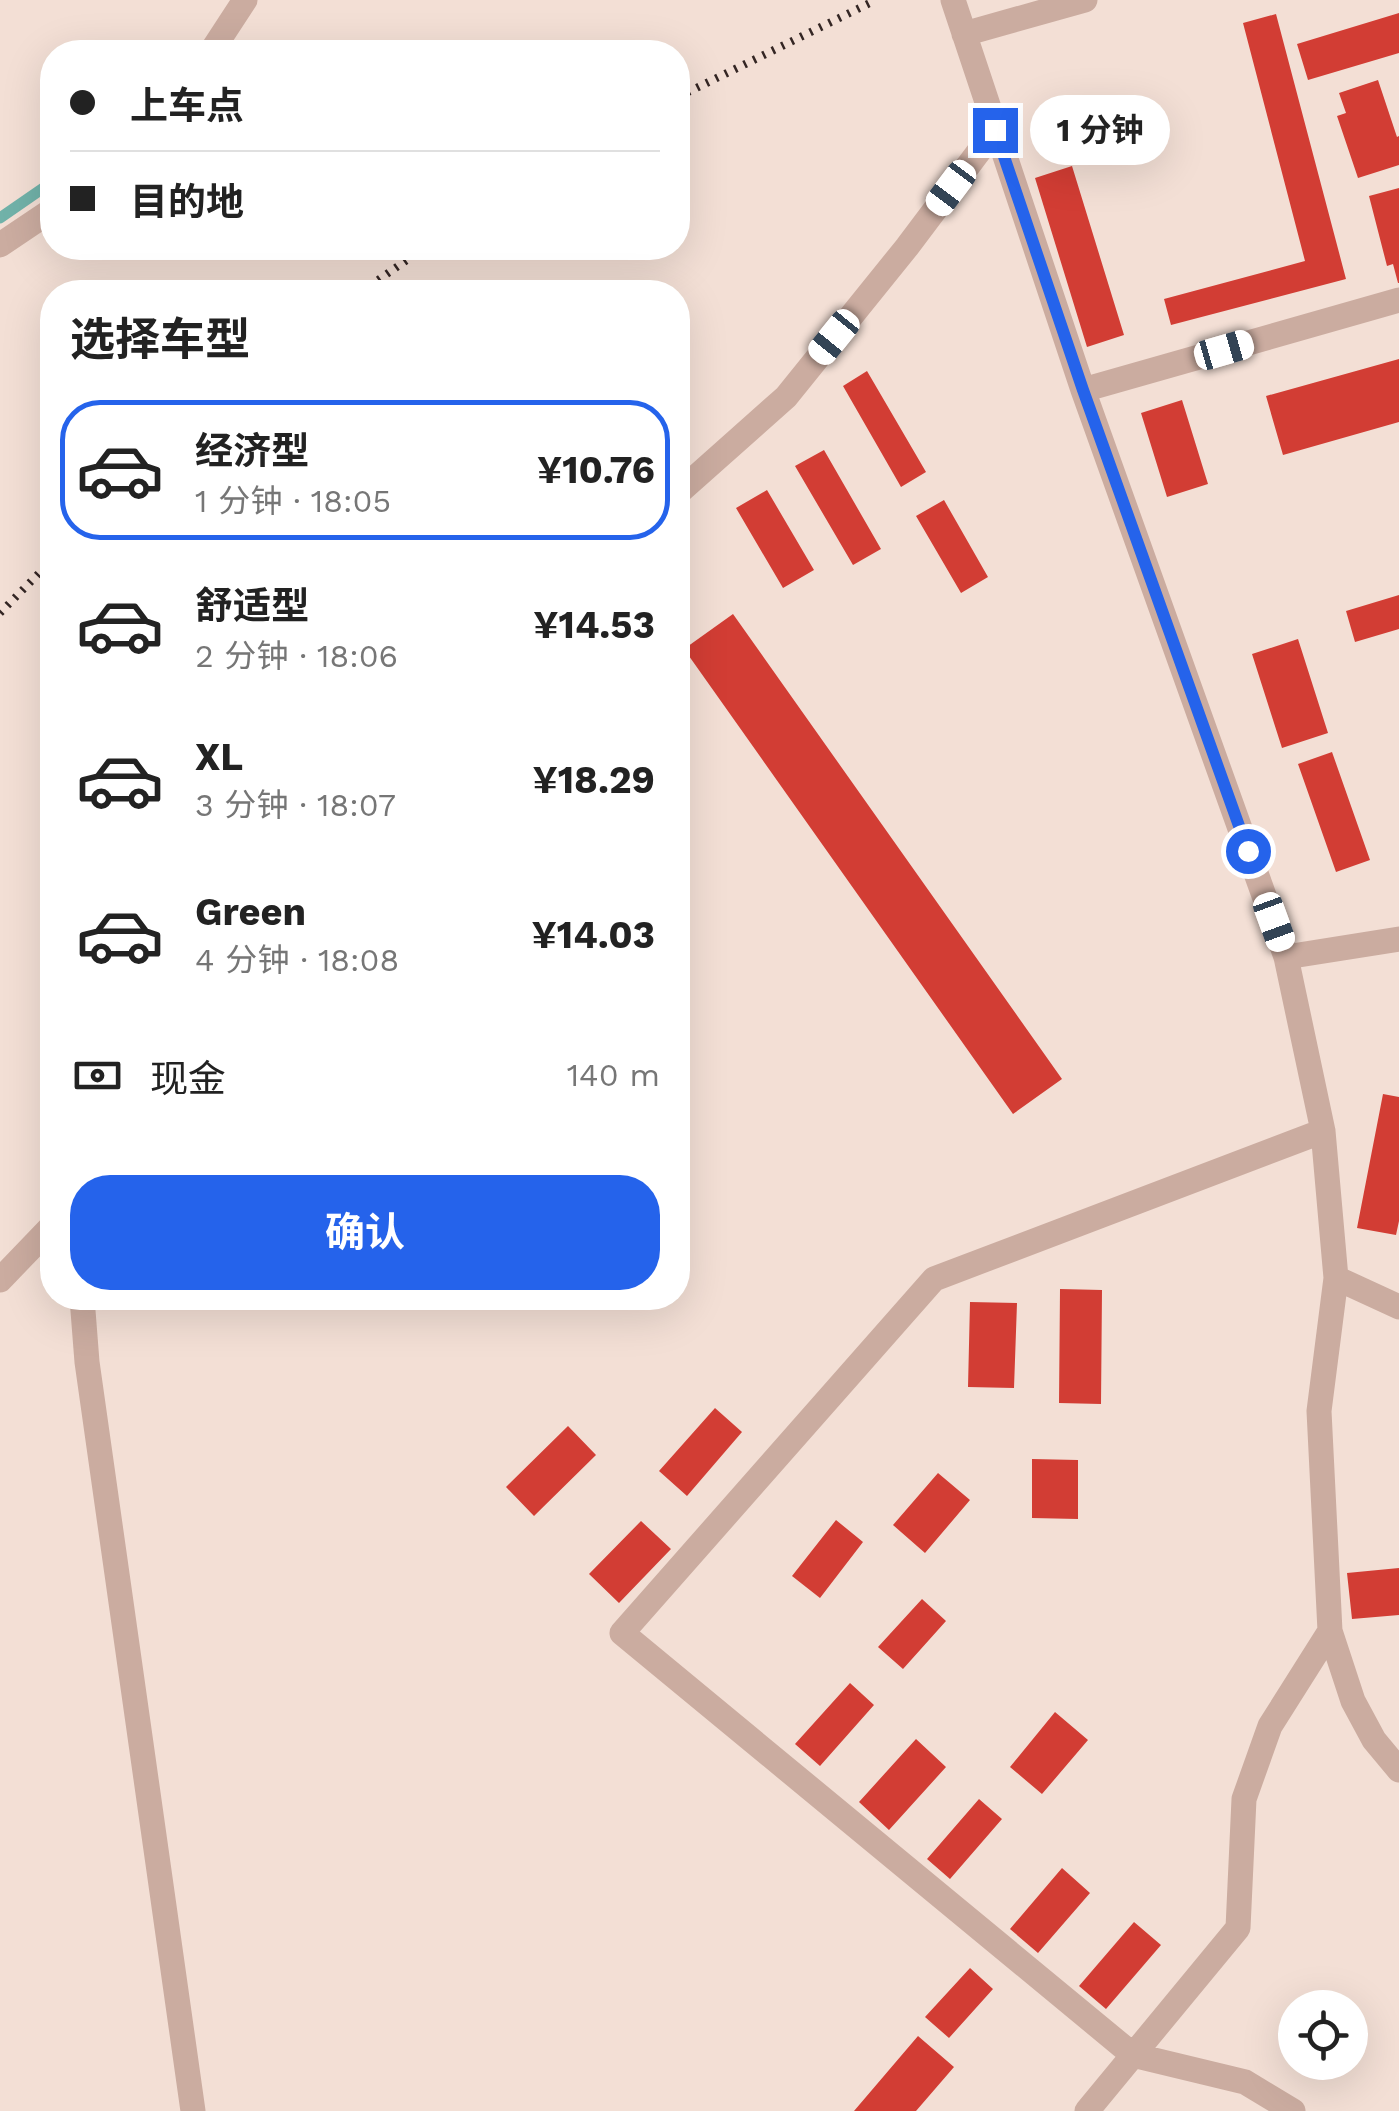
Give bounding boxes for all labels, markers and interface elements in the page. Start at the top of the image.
text: 上车点 [130,84,244,128]
callout: 1 分钟 [1030,95,1170,165]
route end [973,108,1018,153]
text: 1 分钟 [1057,111,1143,149]
car [921,155,981,221]
text: 目的地 [130,180,244,224]
car [803,304,865,370]
text: 选择车型 [70,313,250,366]
car [1191,327,1257,373]
icon: car [75,425,165,515]
text: 经济型 [195,429,309,473]
text: ¥10.76 [537,448,655,492]
text: 1 分钟 · 18:05 [195,482,391,520]
icon: car [75,580,165,670]
text: 舒适型 [195,584,309,628]
text: ¥14.53 [533,603,655,647]
text: 2 分钟 · 18:06 [195,637,398,675]
icon: car [75,735,165,825]
text: XL [195,735,243,779]
text: ¥18.29 [532,758,655,802]
text: 3 分钟 · 18:07 [195,786,396,824]
route start [1226,829,1271,874]
car [1250,889,1298,955]
icon: car [75,890,165,980]
text: Green [195,890,306,934]
text: ¥14.03 [532,913,655,957]
text: 4 分钟 · 18:08 [195,941,399,979]
icon: cash [70,1048,125,1103]
text: 140 m [567,1056,660,1094]
text: 现金 [150,1057,226,1101]
button: 确认 [70,1175,660,1290]
map controls [1278,1990,1368,2080]
button: locate [1278,1990,1368,2080]

